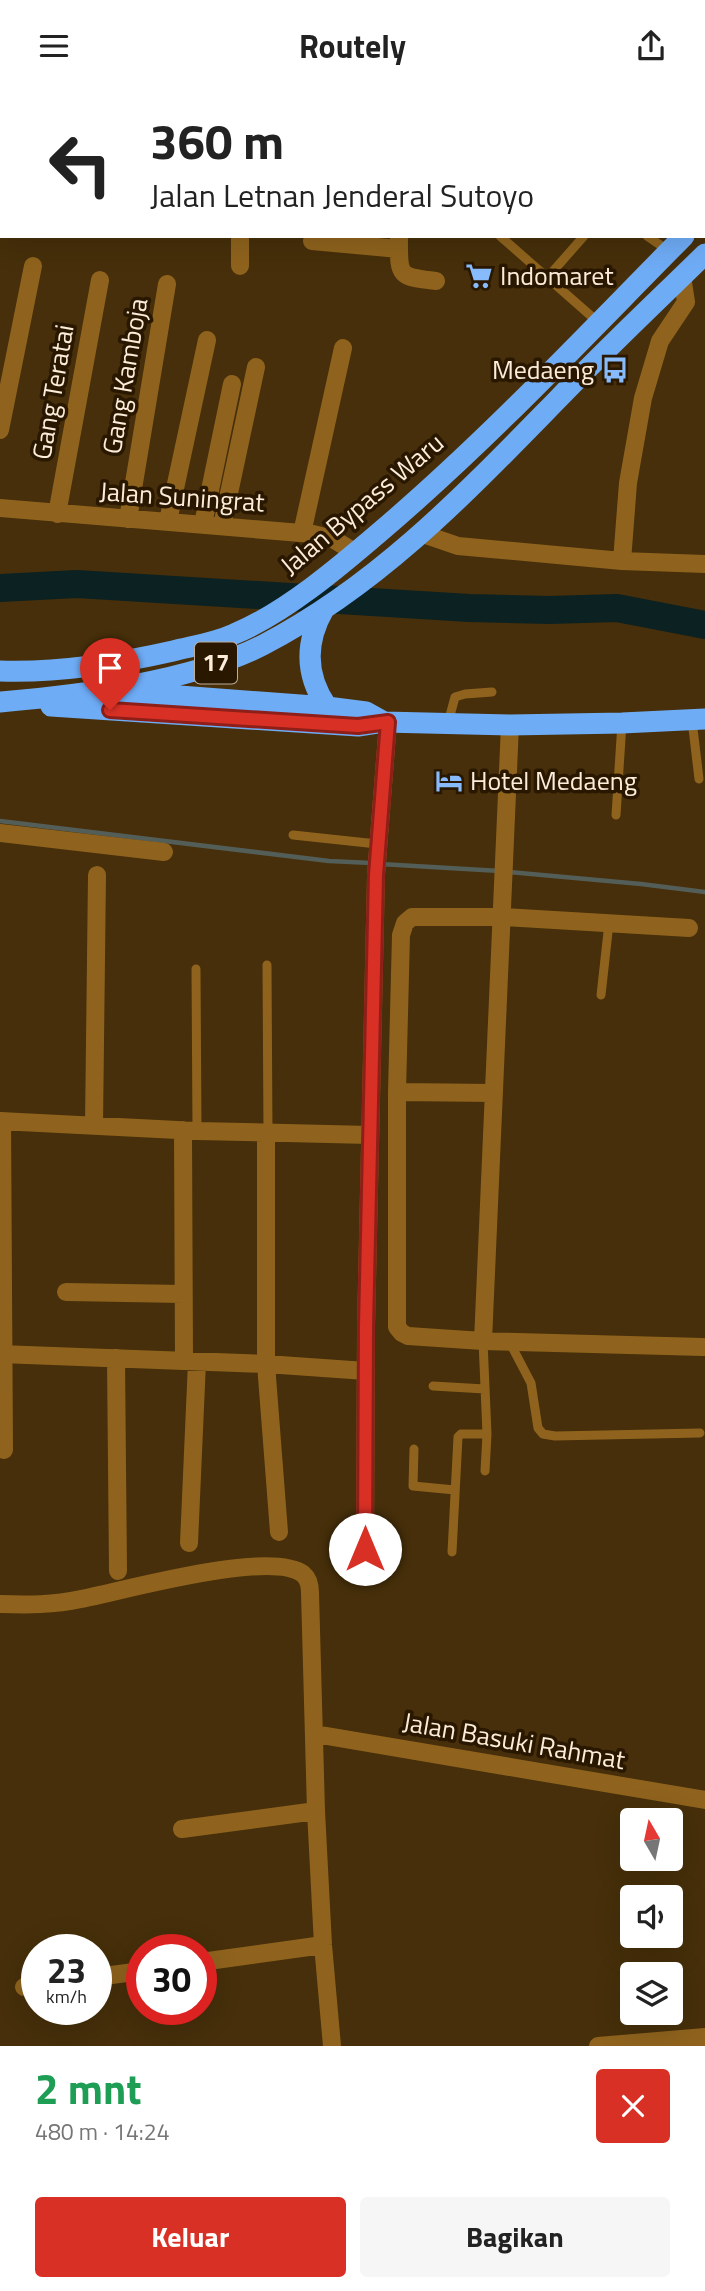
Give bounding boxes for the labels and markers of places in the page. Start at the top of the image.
place label: Indomaret [500,256,614,295]
supermarket icon: Indomaret [464,261,494,291]
place label: Medaeng [492,350,594,389]
bus stop icon: Medaeng [600,355,630,385]
pin [80,638,140,710]
place label: Hotel Medaeng [470,761,637,800]
hotel icon: Hotel Medaeng [434,766,464,796]

